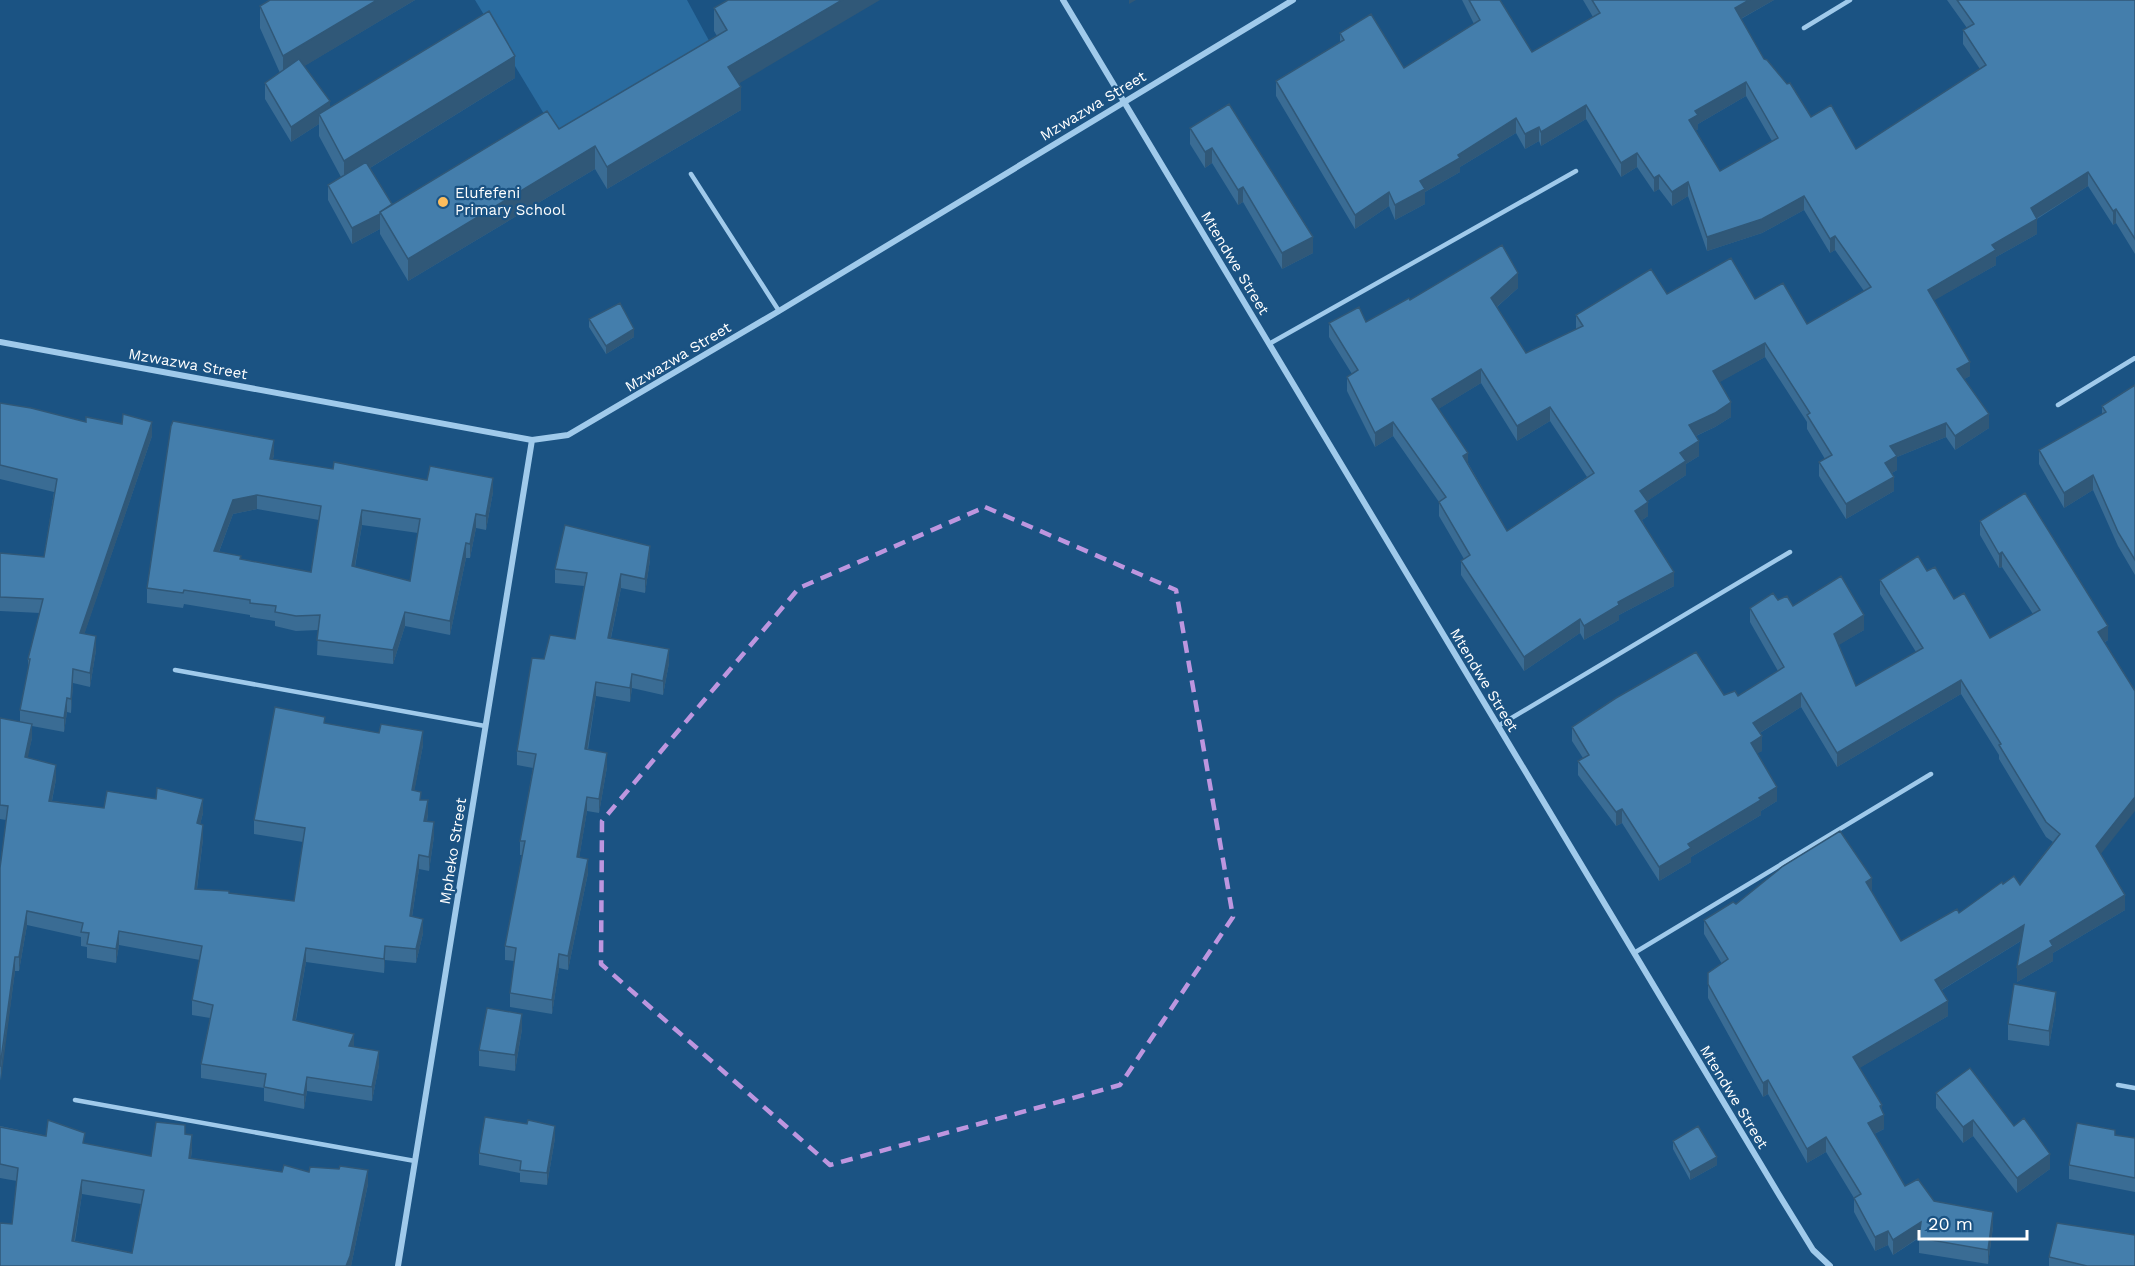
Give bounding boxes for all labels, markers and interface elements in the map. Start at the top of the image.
street label: Mzwazwa Street [1037,67,1150,145]
place label: Elufefeni Primary School [455,184,566,219]
marker: Elufefeni Primary School [436,195,450,209]
street label: Mtendwe Street [1197,208,1273,319]
street label: Mzwazwa Street [622,318,735,396]
street label: Mzwazwa Street [127,345,250,383]
street label: Mtendwe Street [1446,625,1522,736]
street label: Mpheko Street [436,796,470,906]
street label: Mtendwe Street [1696,1042,1772,1153]
scale bar [1919,1203,2027,1241]
text: 20 m [1928,1213,1973,1234]

